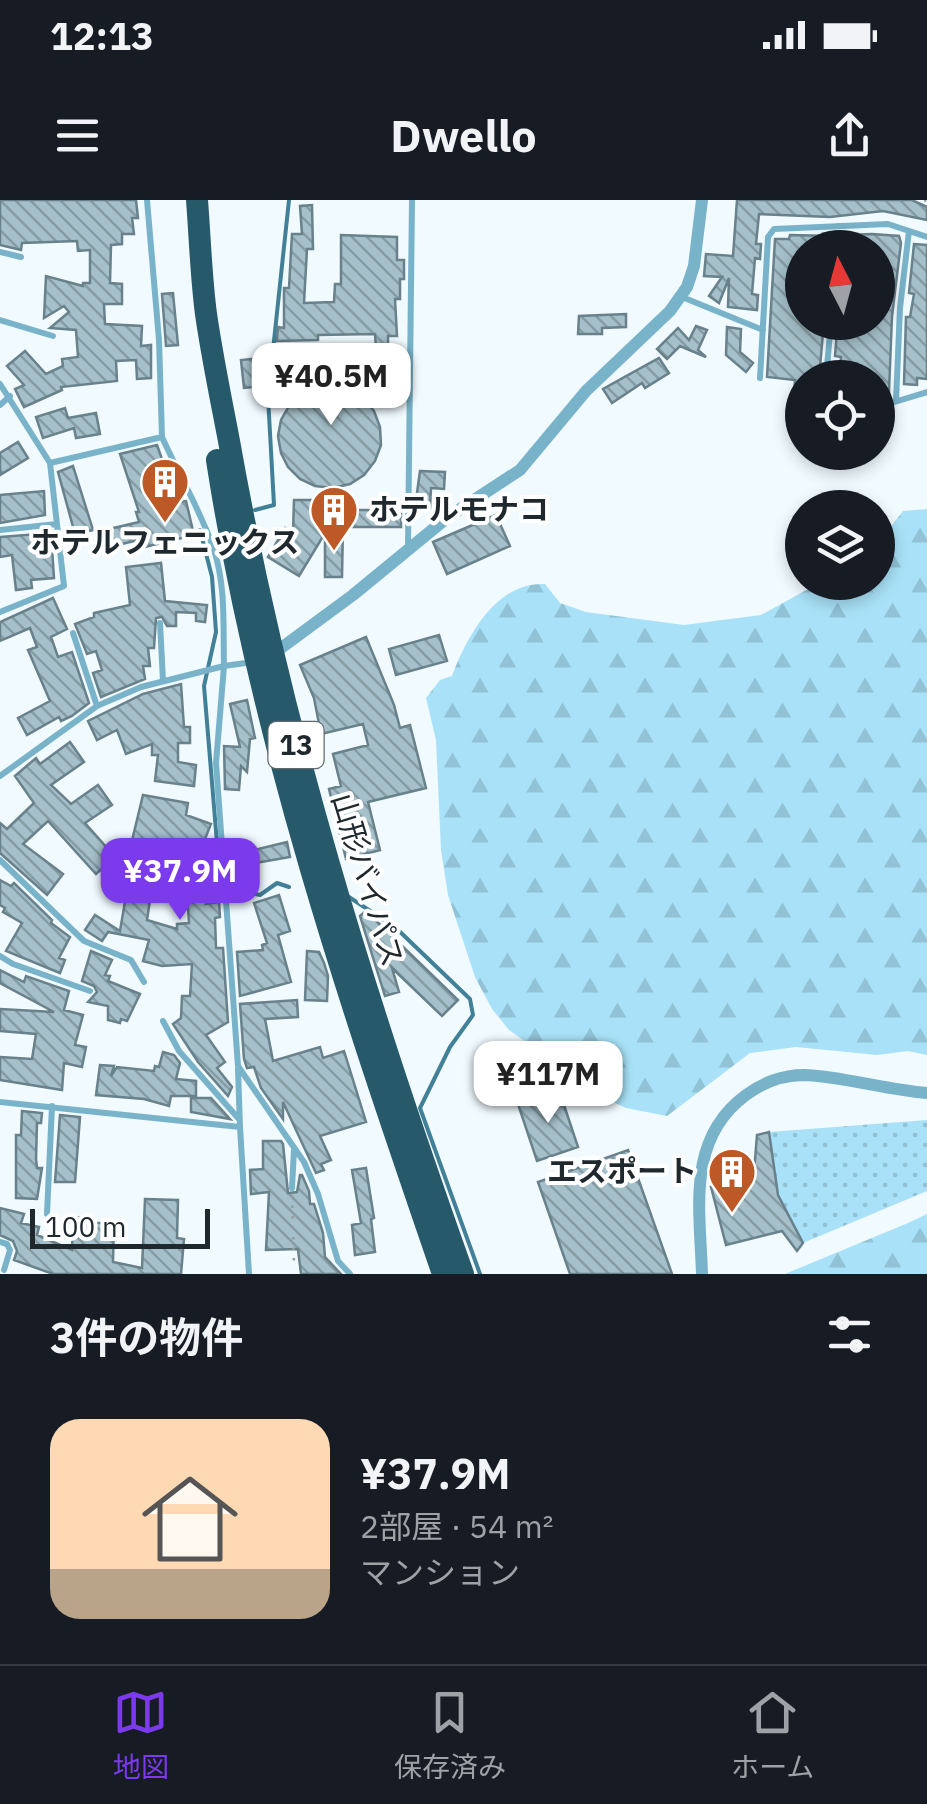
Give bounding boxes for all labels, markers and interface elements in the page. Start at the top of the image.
text: 12:13 [50,11,154,60]
text: Dwello [390,106,537,164]
icon: menu [50,108,105,163]
icon: share [822,108,877,163]
north arrow [785,230,895,340]
map controls [785,230,895,600]
pin: ¥40.5M [250,343,412,428]
text: ¥40.5M [274,354,388,396]
button: locate [785,360,895,470]
building icon: ホテルフェニックス [139,456,191,524]
building icon: ホテルモナコ [308,484,360,552]
place label: ホテルモナコ [369,489,549,528]
button: layers [785,490,895,600]
place label: ホテルフェニックス [30,522,300,561]
road number: 13 [268,722,324,768]
street label: 山形バイパス [324,788,413,971]
pin: ¥37.9M [99,838,261,923]
text: ¥37.9M [123,849,237,891]
pin: ¥117M [478,1041,618,1126]
text: ¥117M [496,1052,600,1094]
building icon: エスポート [706,1146,758,1214]
place label: エスポート [547,1151,697,1190]
scale bar [30,1204,210,1248]
text: 100 m [45,1208,126,1245]
icon: filters [822,1307,877,1362]
text: 3件の物件 [50,1310,243,1365]
text: ¥37.9M [360,1446,510,1501]
icon: home [130,1459,250,1579]
text: 2部屋 · 54 m² [360,1505,554,1547]
text: マンション [360,1551,520,1593]
tab: 地図 [113,1685,169,1785]
tab: 保存済み [394,1685,506,1785]
tab: ホーム [731,1685,814,1785]

